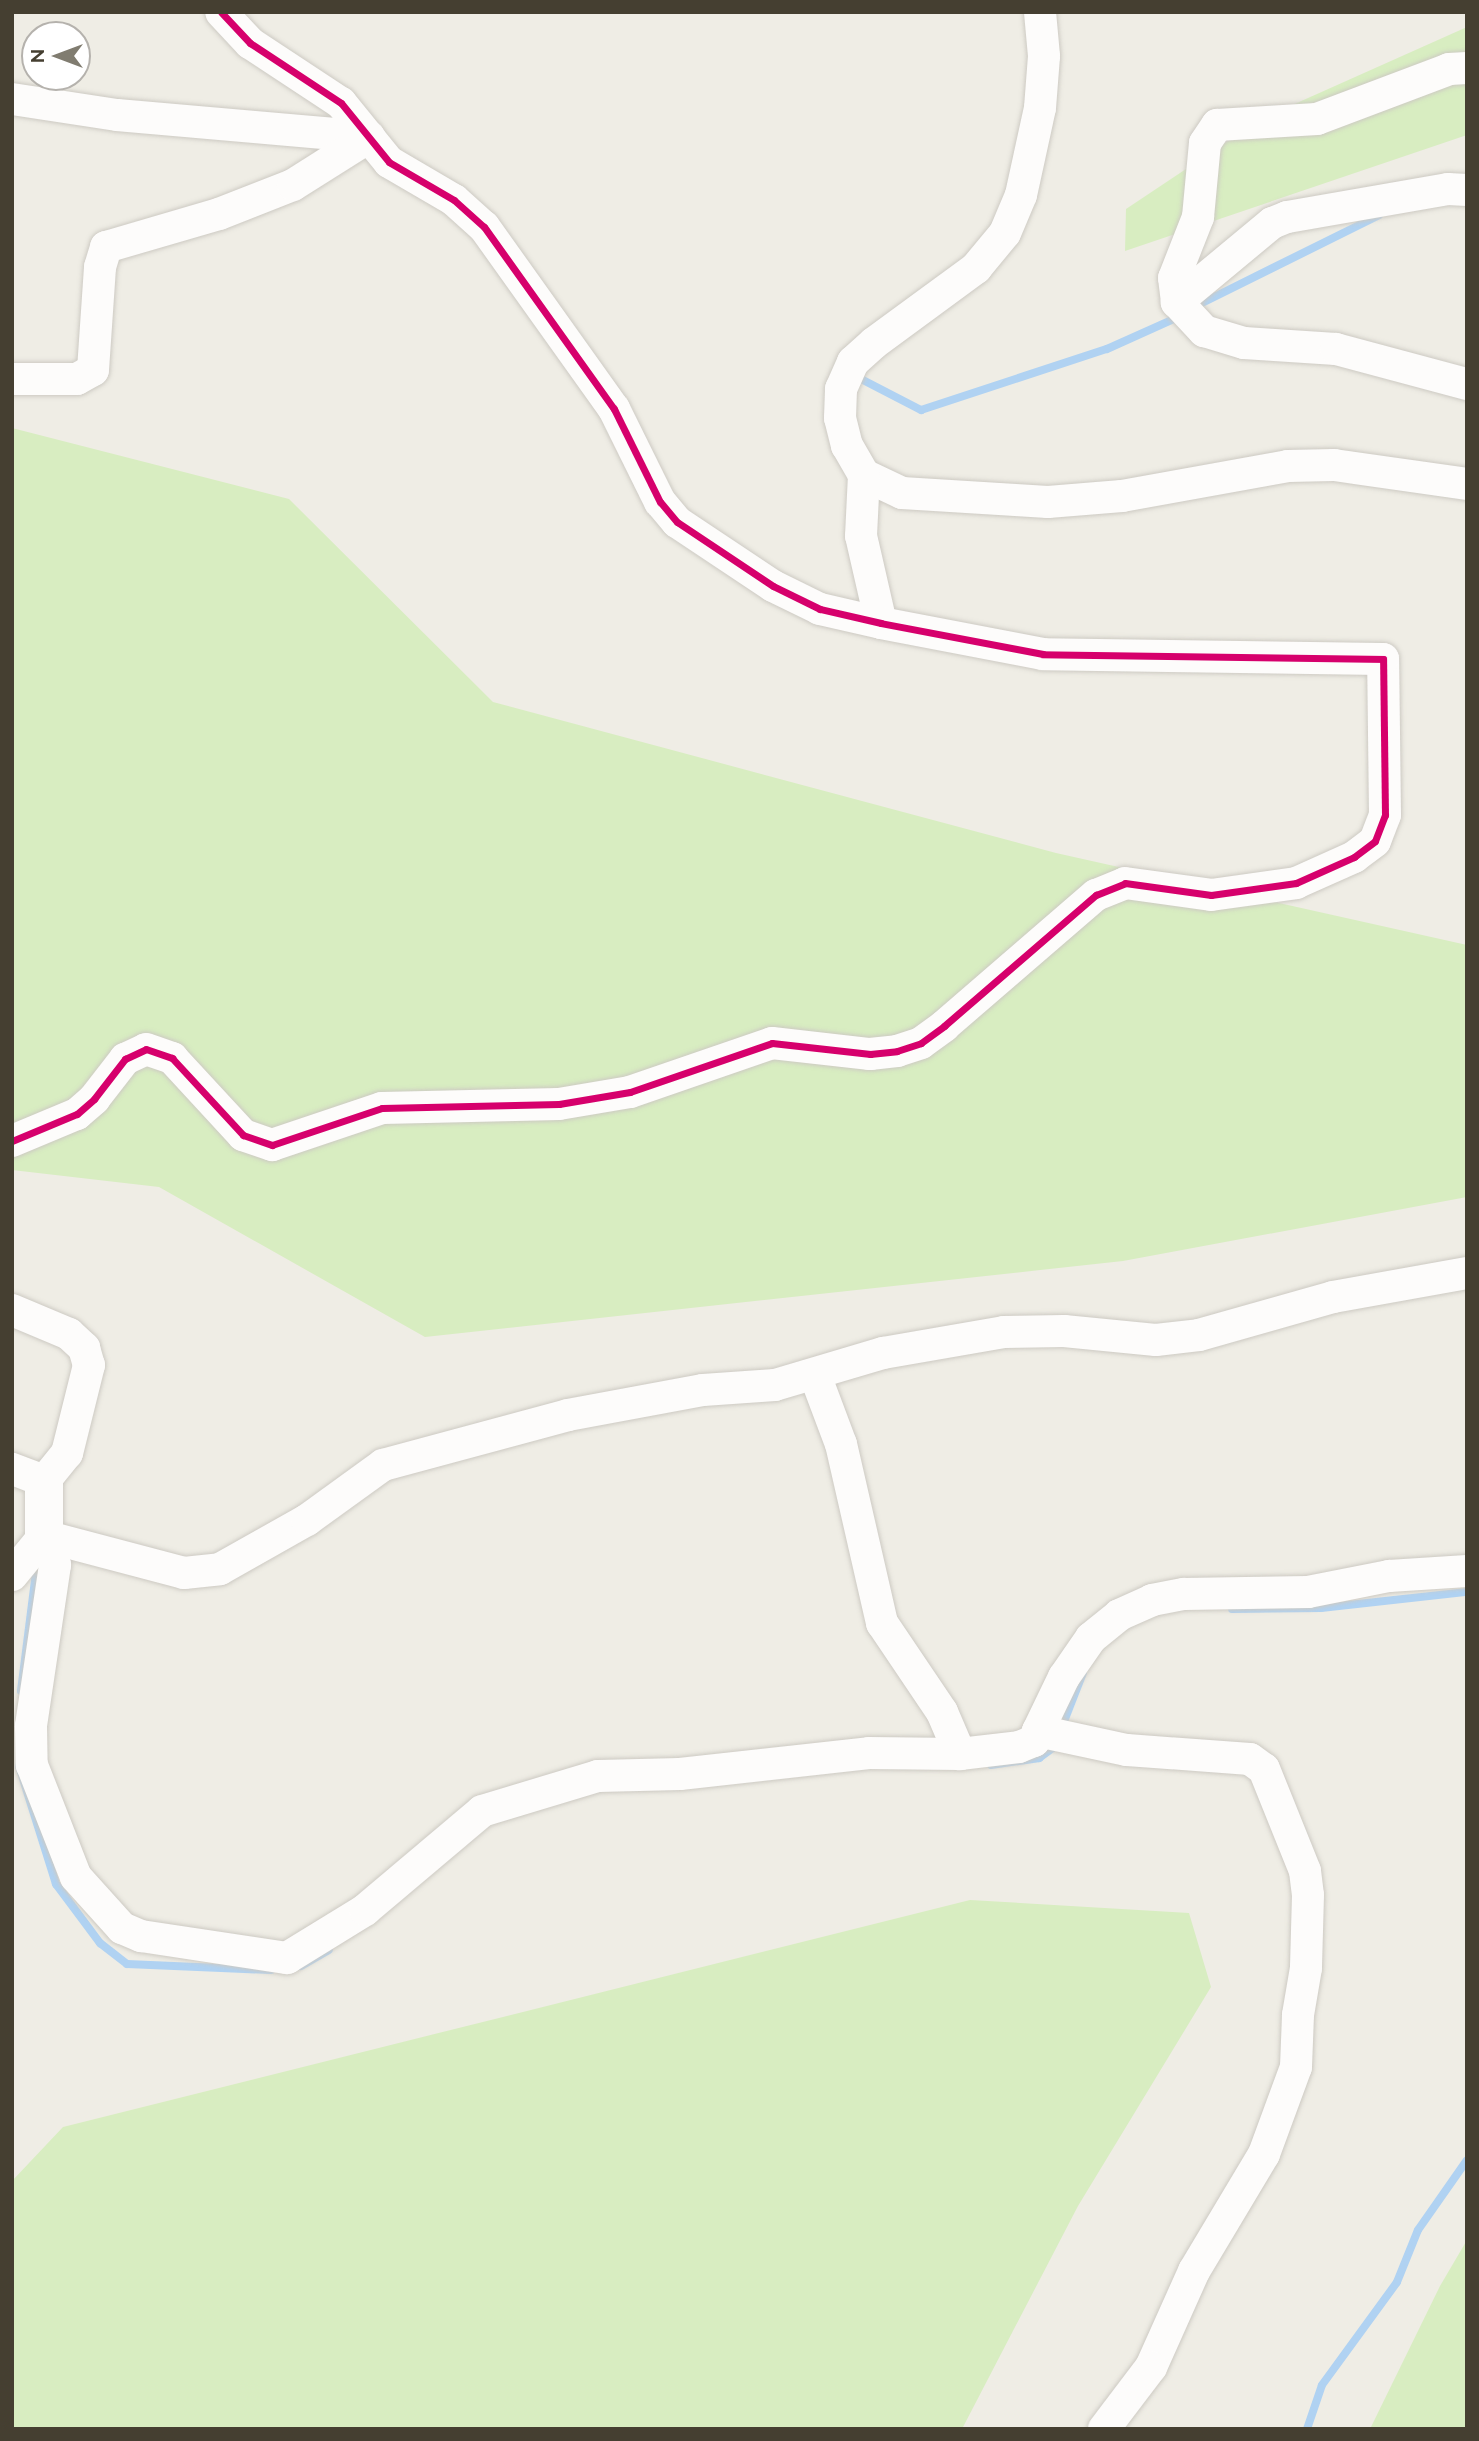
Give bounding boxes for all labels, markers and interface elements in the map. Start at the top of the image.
north arrow [21,21,91,91]
text: N [26,49,48,63]

